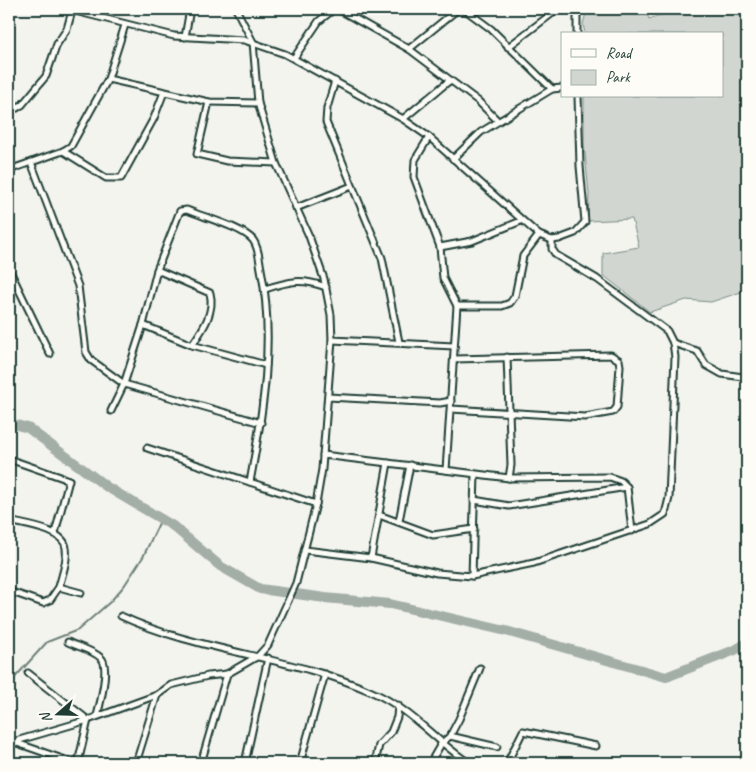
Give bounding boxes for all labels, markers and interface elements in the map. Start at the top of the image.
legend [561,32,724,98]
text: Road [606,44,633,63]
text: Park [606,68,631,87]
north arrow [32,690,82,740]
text: N [36,709,56,725]

